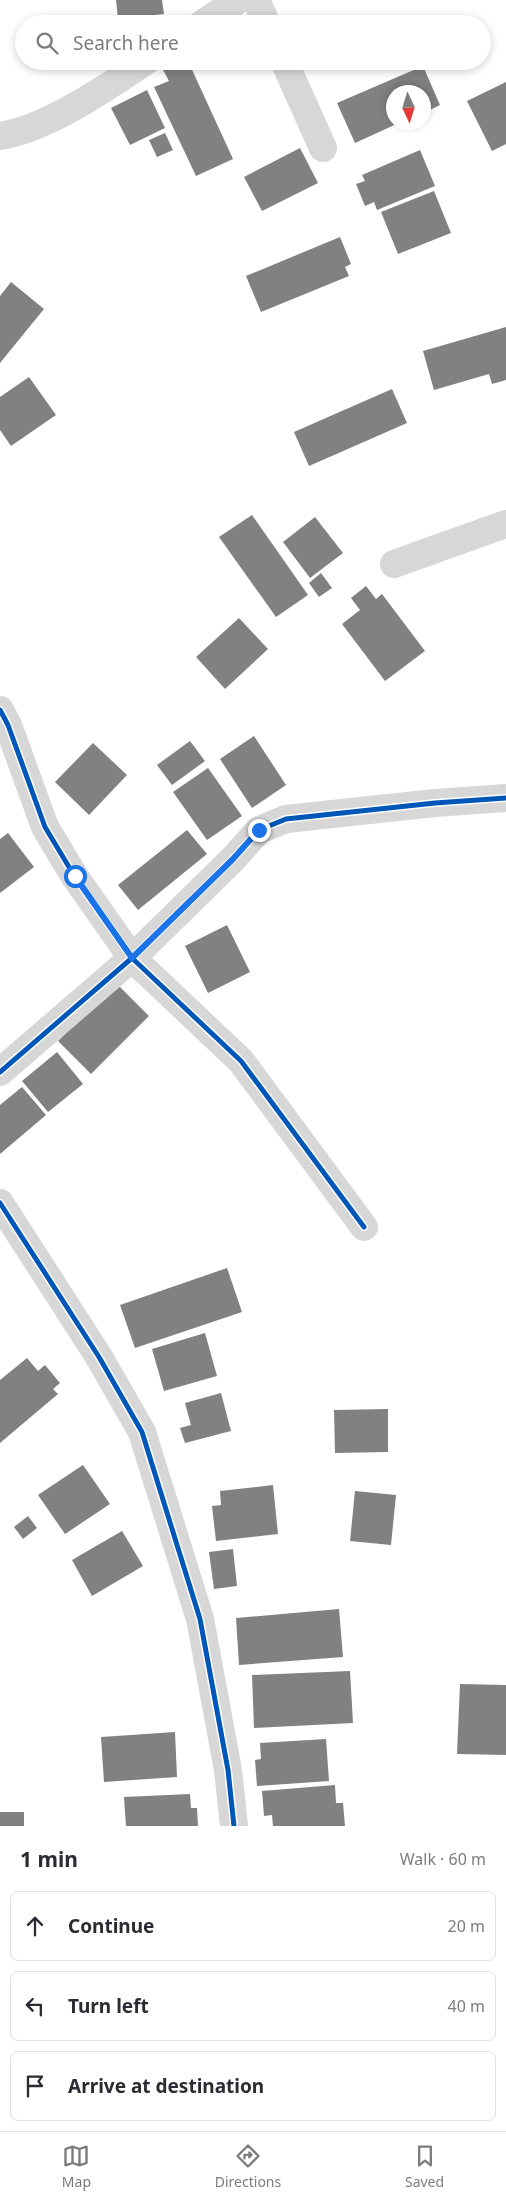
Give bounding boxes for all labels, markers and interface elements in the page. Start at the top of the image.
search box [15,15,491,70]
icon: search [33,29,61,57]
text: Search here [73,30,179,56]
north arrow [386,85,431,130]
route end [248,819,271,842]
route start [64,865,87,888]
text: 1 min [20,1845,78,1873]
text: Walk · 60 m [400,1848,486,1870]
icon: ahead [21,1912,49,1940]
text: Continue [68,1913,154,1939]
text: 20 m [448,1915,485,1937]
icon: left [21,1992,49,2020]
text: Turn left [68,1993,149,2019]
text: 40 m [448,1995,485,2017]
icon: arrive [21,2072,49,2100]
text: Arrive at destination [68,2073,264,2099]
tab: Map [62,2142,91,2191]
tab: Directions [215,2142,281,2191]
tab: Saved [405,2142,444,2191]

